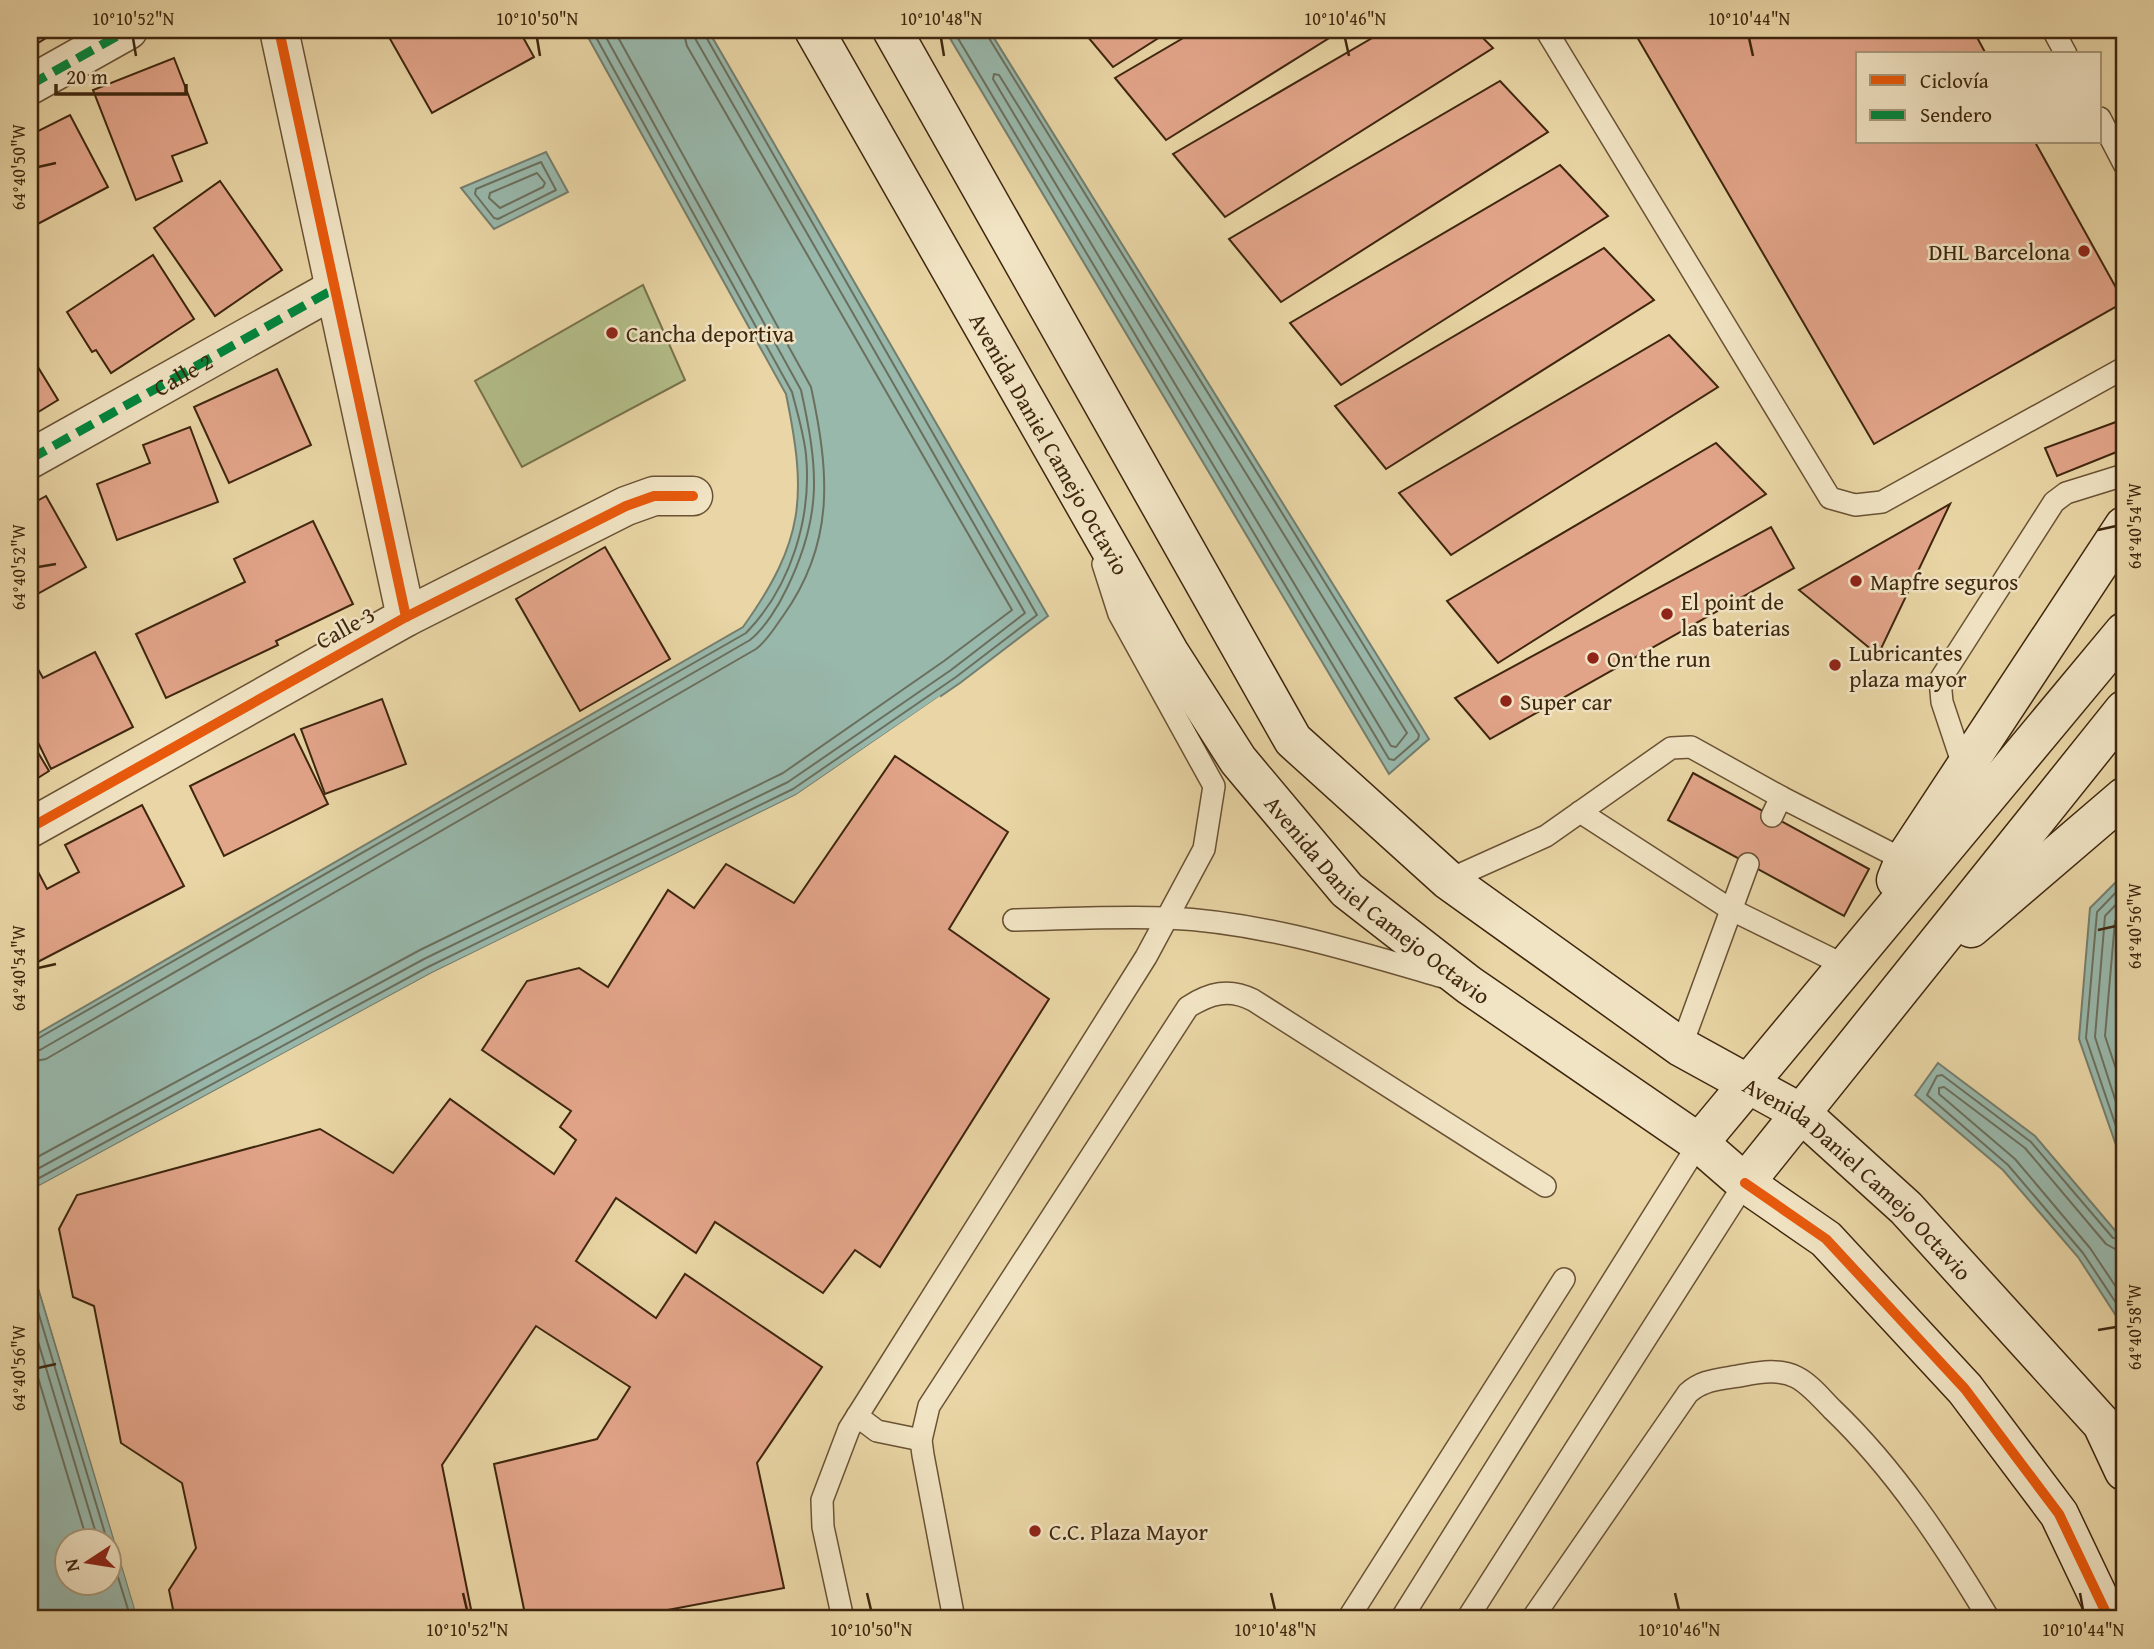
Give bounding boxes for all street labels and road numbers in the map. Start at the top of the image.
street label: Avenida Daniel Camejo Octavio [962,306,1138,581]
street label: Calle 2 [147,344,218,403]
street label: Calle 3 [309,597,381,657]
street label: Avenida Daniel Camejo Octavio [1258,788,1497,1012]
street label: Avenida Daniel Camejo Octavio [1737,1068,1980,1287]

